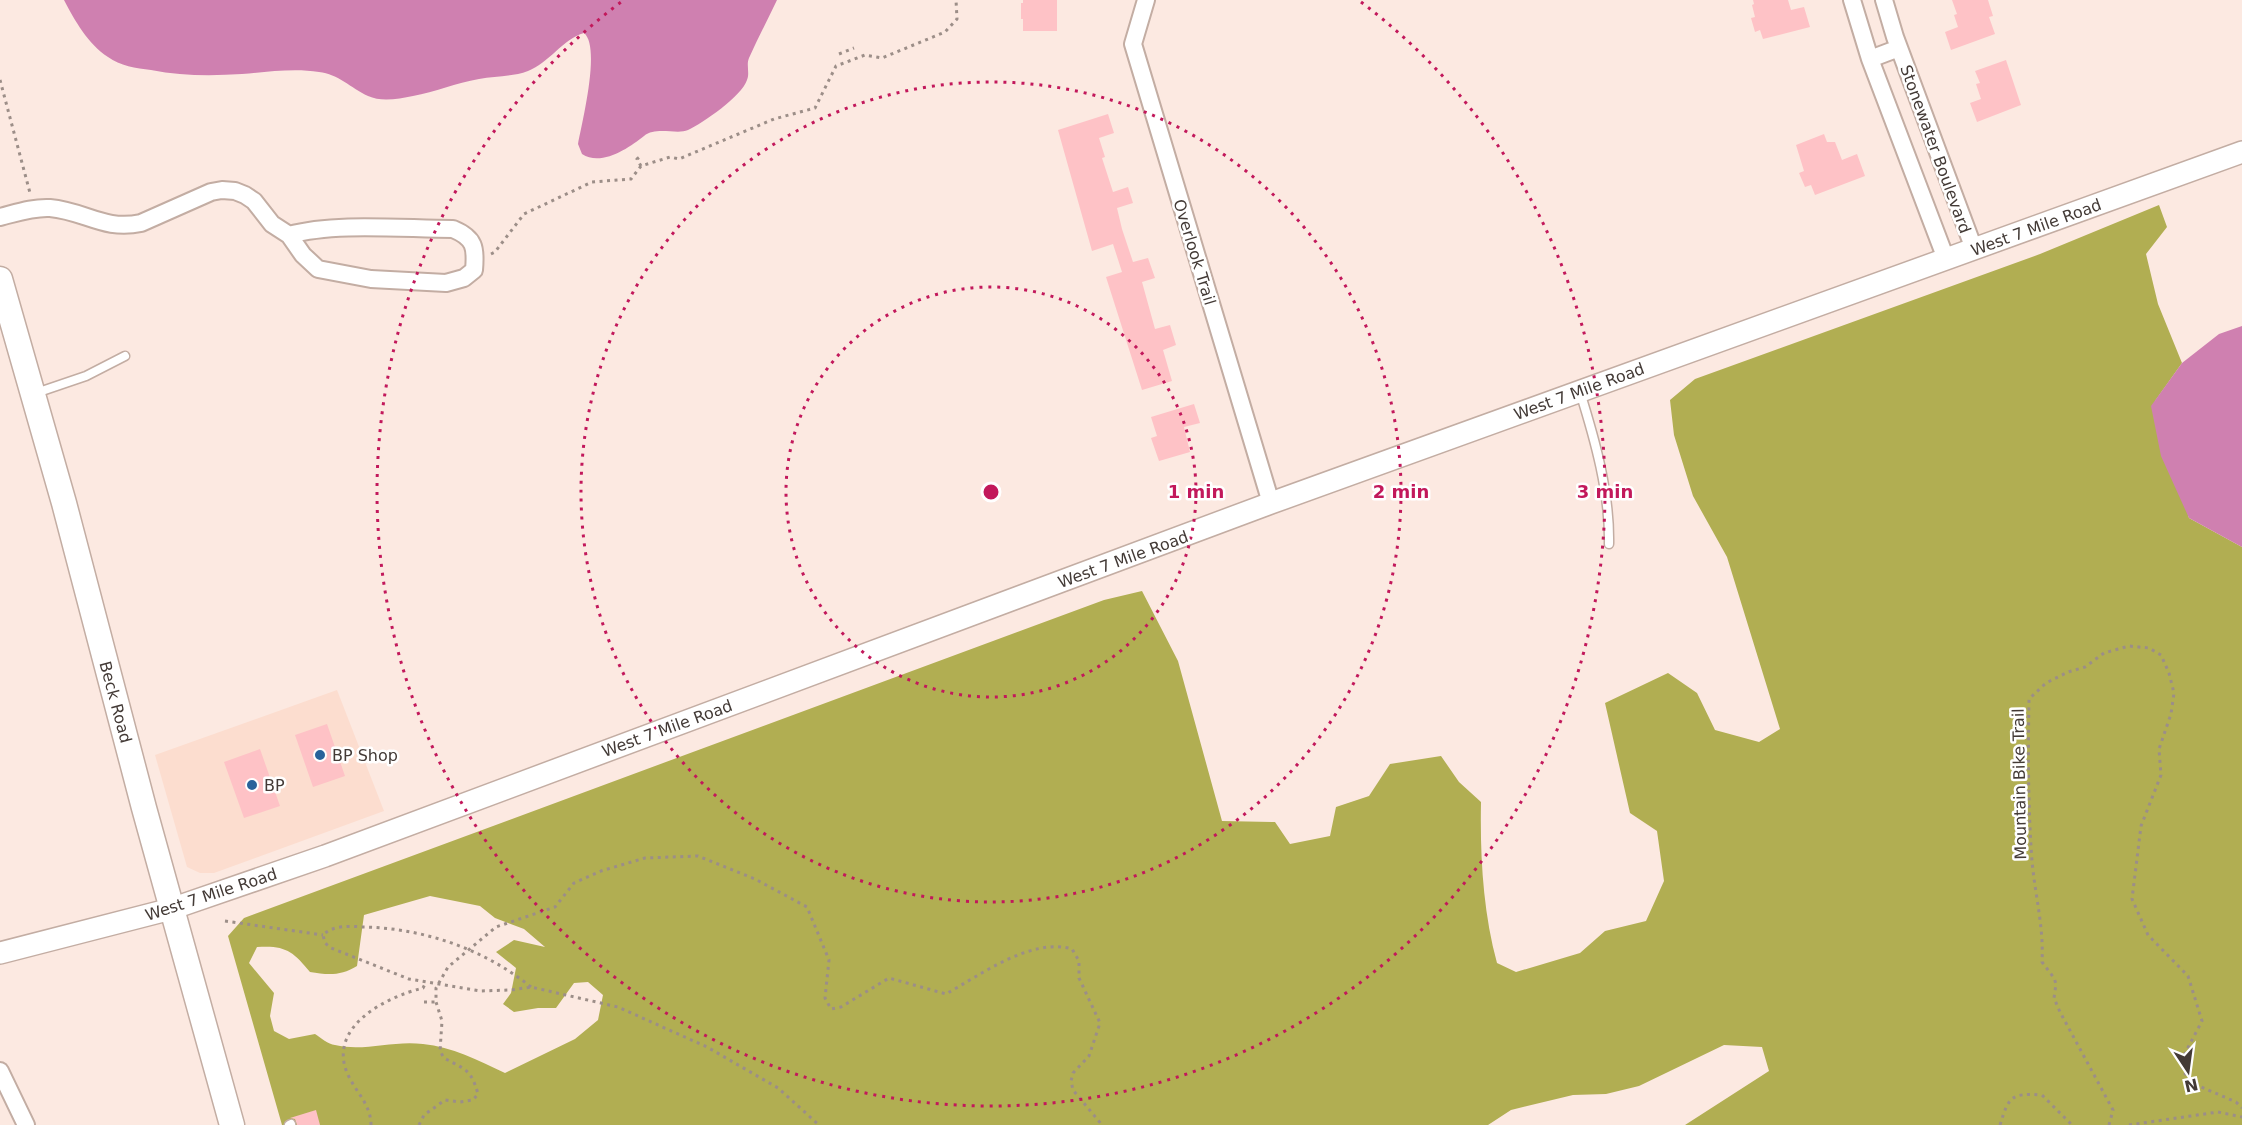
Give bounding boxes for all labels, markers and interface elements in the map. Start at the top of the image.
street label: Stonewater Boulevard [1896,62,1975,236]
street label: West 7 Mile Road [1968,195,2104,260]
street label: Overlook Trail [1169,197,1220,307]
street label: West 7 Mile Road [1511,359,1647,424]
text: 1 min [1168,481,1224,502]
text: 2 min [1373,481,1429,502]
text: 3 min [1577,481,1633,502]
centre of rings [981,482,1001,502]
street label: West 7 Mile Road [1055,527,1191,592]
street label: Beck Road [95,659,136,745]
street label: West 7 Mile Road [599,696,735,761]
street label: Mountain Bike Trail [2009,708,2030,860]
place label: BP Shop [332,746,398,765]
marker: BP Shop [313,748,327,762]
place label: BP [264,776,285,795]
marker: BP [245,778,259,792]
street label: West 7 Mile Road [143,864,279,925]
north arrow [2158,1041,2218,1101]
text: N [2183,1074,2200,1096]

